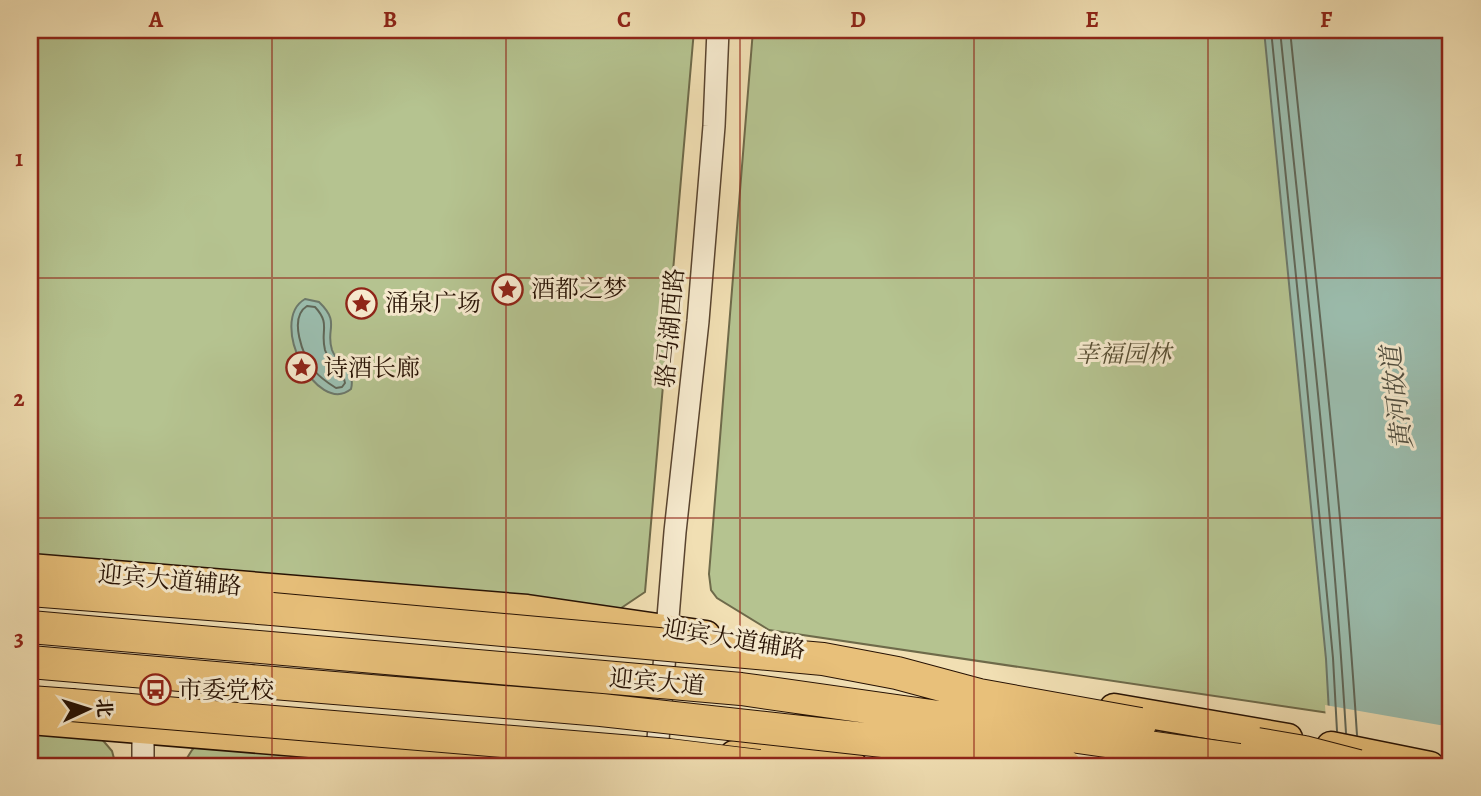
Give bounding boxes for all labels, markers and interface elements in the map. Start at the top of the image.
text: A [148,4,164,35]
text: B [383,4,397,35]
text: C [617,4,631,35]
text: D [850,4,866,35]
text: E [1085,4,1099,35]
text: F [1320,4,1333,35]
text: 1 [15,143,23,174]
street label: 骆马湖西路 [649,267,691,389]
place icon: 酒都之梦 [491,272,525,306]
place label: 酒都之梦 [531,273,627,305]
place icon: 涌泉广场 [345,286,379,320]
place label: 涌泉广场 [385,287,481,319]
park label: 幸福园林 [1075,338,1174,370]
water label: 黄河故道 [1373,340,1421,452]
place icon: 诗酒长廊 [284,351,318,385]
place label: 诗酒长廊 [324,352,420,384]
text: 2 [13,383,25,414]
street label: 迎宾大道辅路 [97,558,243,602]
street label: 迎宾大道辅路 [660,612,808,666]
text: 3 [14,623,24,654]
street label: 迎宾大道 [608,662,706,702]
bus stop icon: 市委党校 [138,673,172,707]
north arrow [52,674,122,744]
place label: 市委党校 [178,674,274,706]
text: 北 [90,697,118,718]

